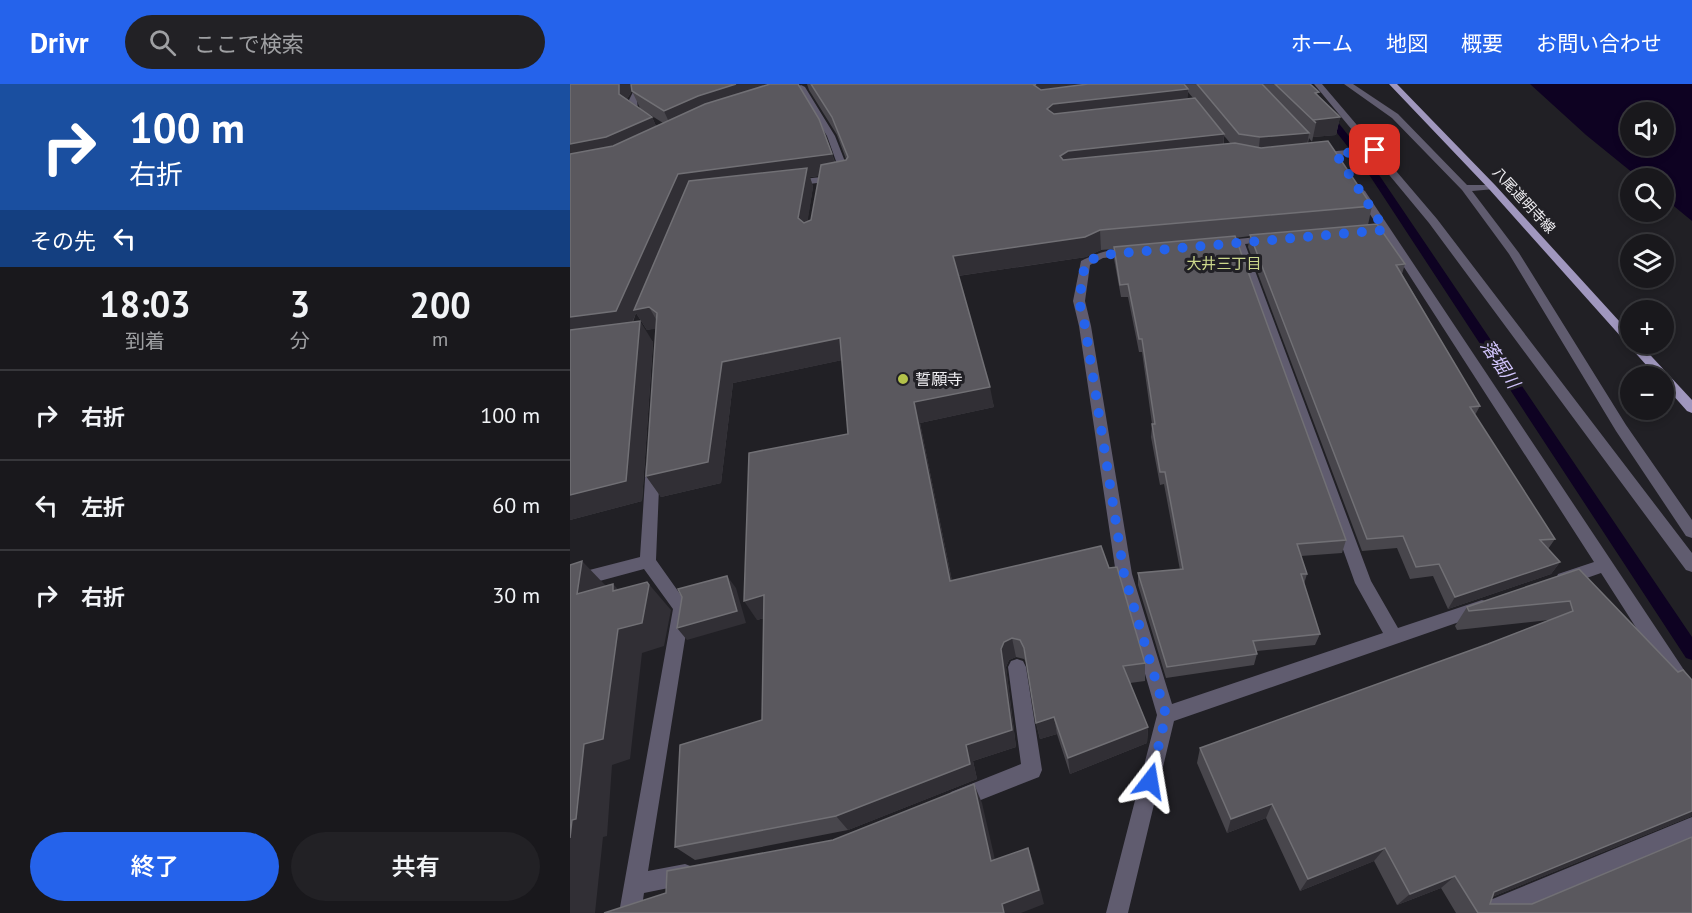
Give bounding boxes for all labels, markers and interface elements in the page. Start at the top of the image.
search box [125,15,545,69]
text: Drivr [30,24,89,61]
icon: search [146,26,179,59]
text: ここで検索 [194,30,304,58]
text: ホーム [1291,30,1353,57]
text: 地図 [1386,30,1428,57]
text: 概要 [1461,30,1503,57]
text: お問い合わせ [1536,30,1662,57]
text: 100 m [129,100,245,155]
map controls [1620,102,1674,420]
button: sound [1620,102,1674,156]
icon: right [30,108,108,186]
pin [1349,124,1400,175]
icon: arrive [1358,133,1391,166]
text: 右折 [129,157,183,191]
street label: 八尾道明寺線 [1489,163,1559,237]
button: search [1620,168,1674,222]
icon: left [108,222,141,255]
text: その先 [30,227,96,255]
button: layers [1620,234,1674,288]
district label: 大井三丁目 [1186,254,1262,273]
text: 18:03 [99,280,191,327]
text: 3 [290,280,310,327]
text: 200 [409,281,471,328]
button: + [1620,300,1674,354]
text: m [432,326,448,352]
text: 到着 [125,328,165,354]
text: 分 [290,328,310,354]
water label: 落堀川 [1476,335,1526,394]
button: − [1620,366,1674,420]
place label: 誓願寺 [915,369,963,389]
marker: 誓願寺 [896,372,910,386]
icon: right [30,399,63,432]
text: 100 m [480,401,540,429]
text: 右折 [81,403,125,431]
icon: left [30,489,63,522]
text: 60 m [492,491,540,519]
text: 左折 [81,493,125,521]
icon: right [30,579,63,612]
text: 30 m [492,581,540,609]
text: 右折 [81,583,125,611]
position arrow [1118,749,1182,813]
button: 終了 [30,832,279,901]
button: 共有 [291,832,540,901]

